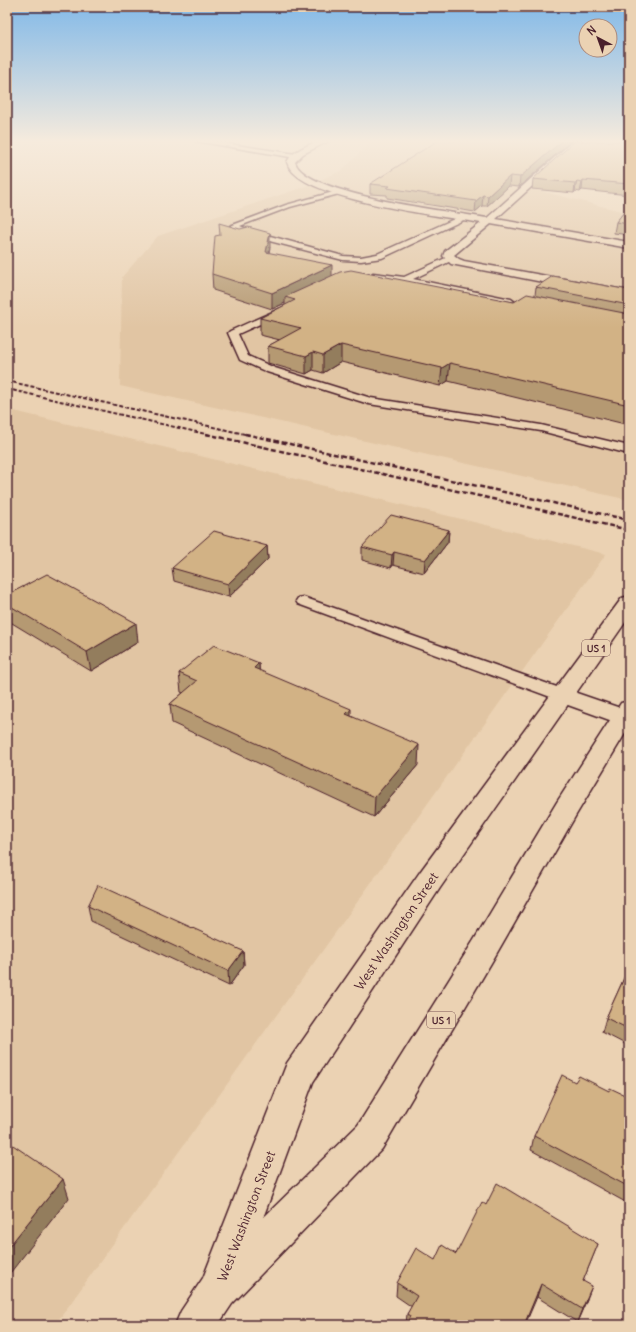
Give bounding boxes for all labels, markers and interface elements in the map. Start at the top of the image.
north arrow [578,18,618,58]
text: N [584,23,599,38]
road number: US 1 [582,640,610,656]
street label: West Washington Street [351,869,443,994]
road number: US 1 [427,1012,455,1028]
street label: West Washington Street [214,1148,279,1284]

